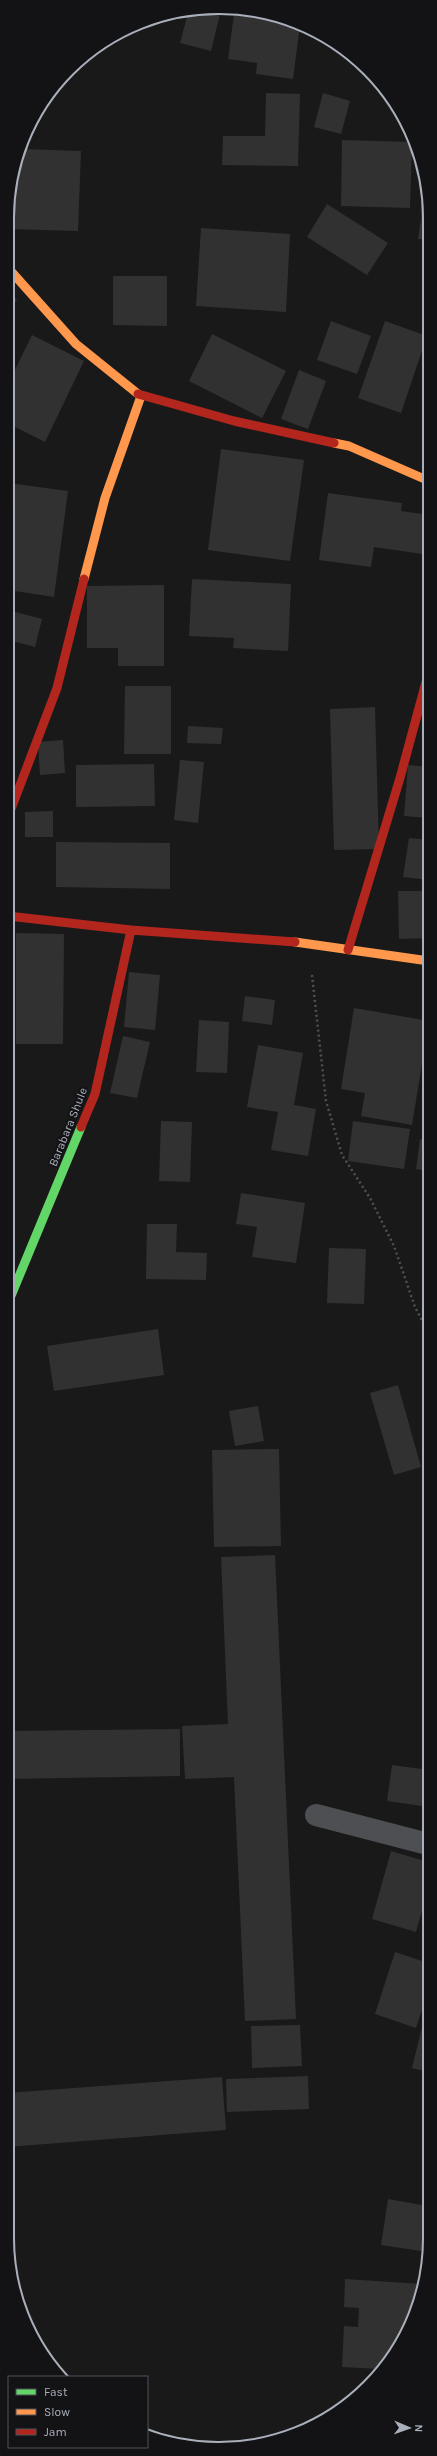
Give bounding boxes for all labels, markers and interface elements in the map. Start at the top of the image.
street label: Barabara Shule [46,1086,90,1168]
legend [8,2376,148,2448]
text: Fast [44,2385,68,2399]
text: Slow [44,2405,70,2419]
north arrow [389,2408,429,2448]
text: N [412,2424,425,2433]
text: Jam [44,2425,67,2439]

